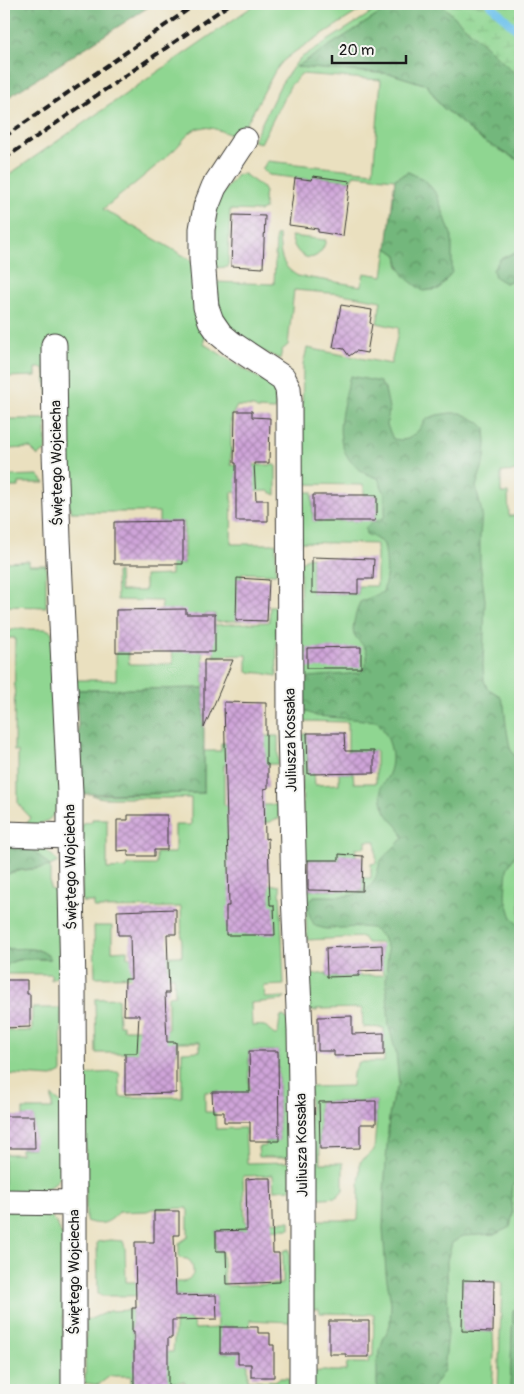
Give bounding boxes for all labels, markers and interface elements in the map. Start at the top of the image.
scale bar [332,32,405,64]
text: 20 m [339,41,374,60]
street label: Świętego Wojciecha [46,400,68,526]
street label: Juliusza Kossaka [281,688,301,792]
street label: Świętego Wojciecha [60,804,82,930]
street label: Juliusza Kossaka [292,1093,312,1197]
street label: Świętego Wojciecha [65,1209,84,1335]

